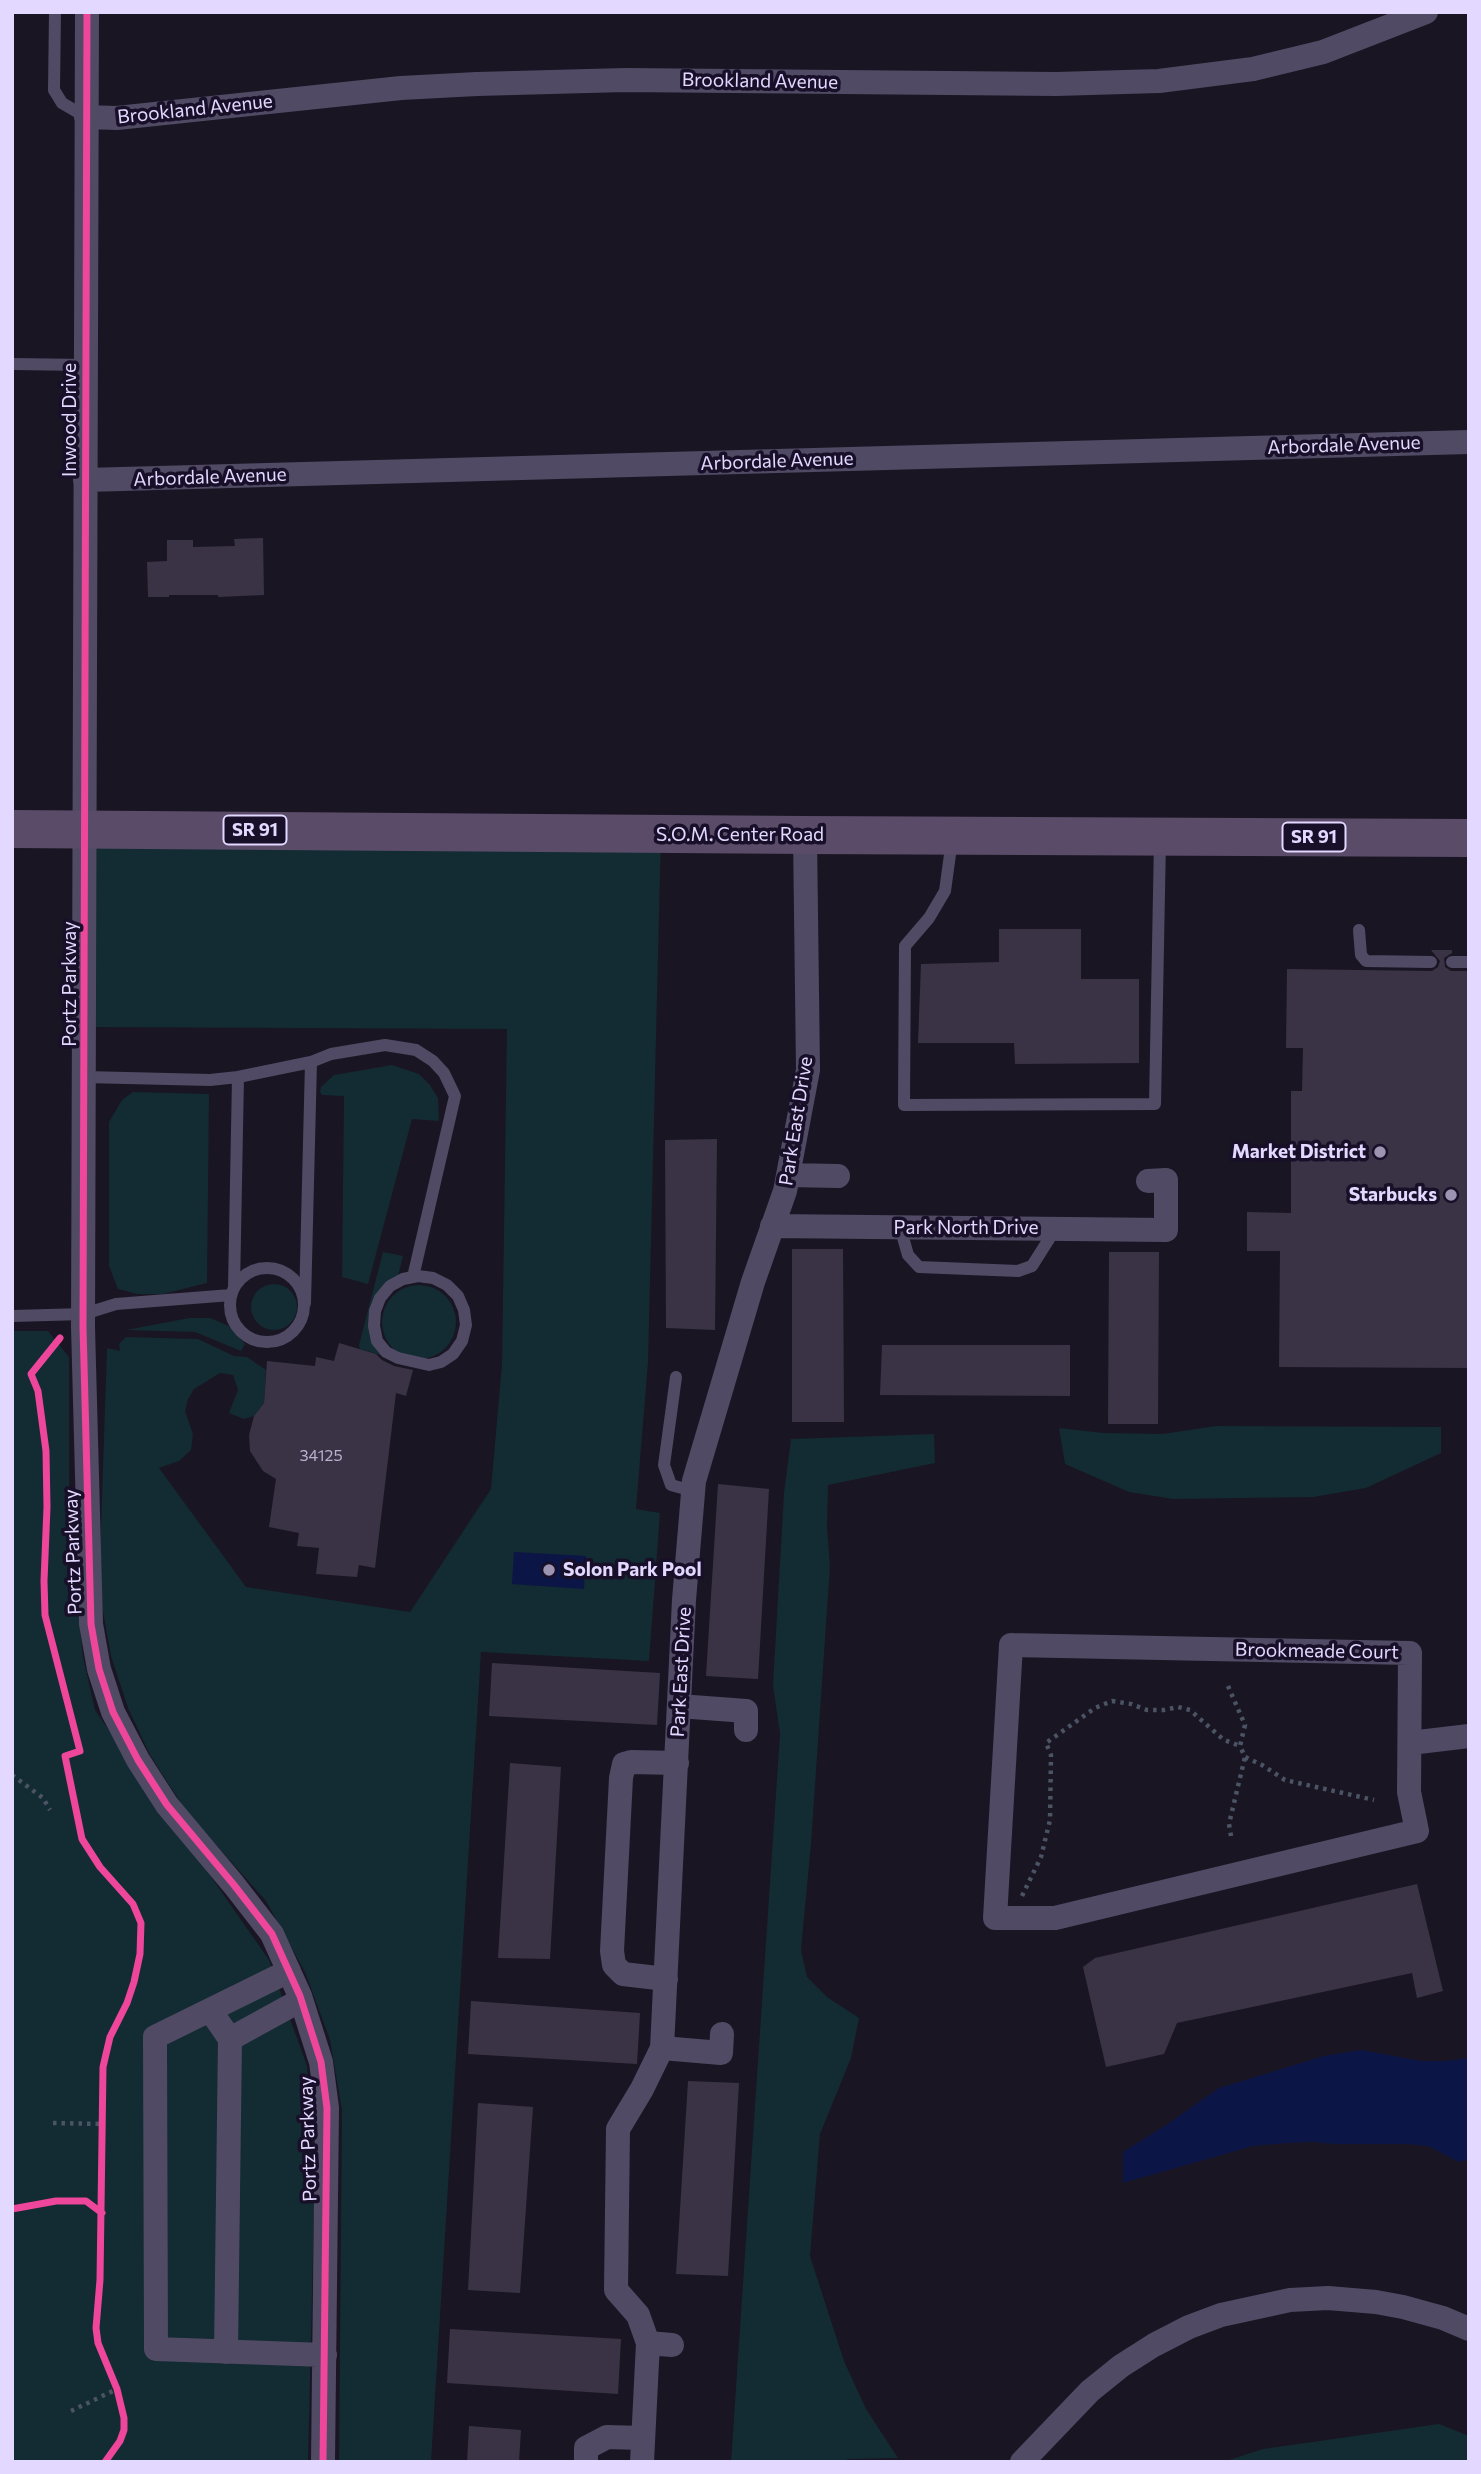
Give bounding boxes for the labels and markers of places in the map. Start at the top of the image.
place label: Market District [1232,1141,1366,1163]
marker: Market District [1372,1144,1388,1160]
place label: Starbucks [1349,1184,1437,1206]
marker: Starbucks [1443,1187,1459,1203]
place label: Solon Park Pool [563,1559,702,1581]
marker: Solon Park Pool [541,1562,557,1578]

